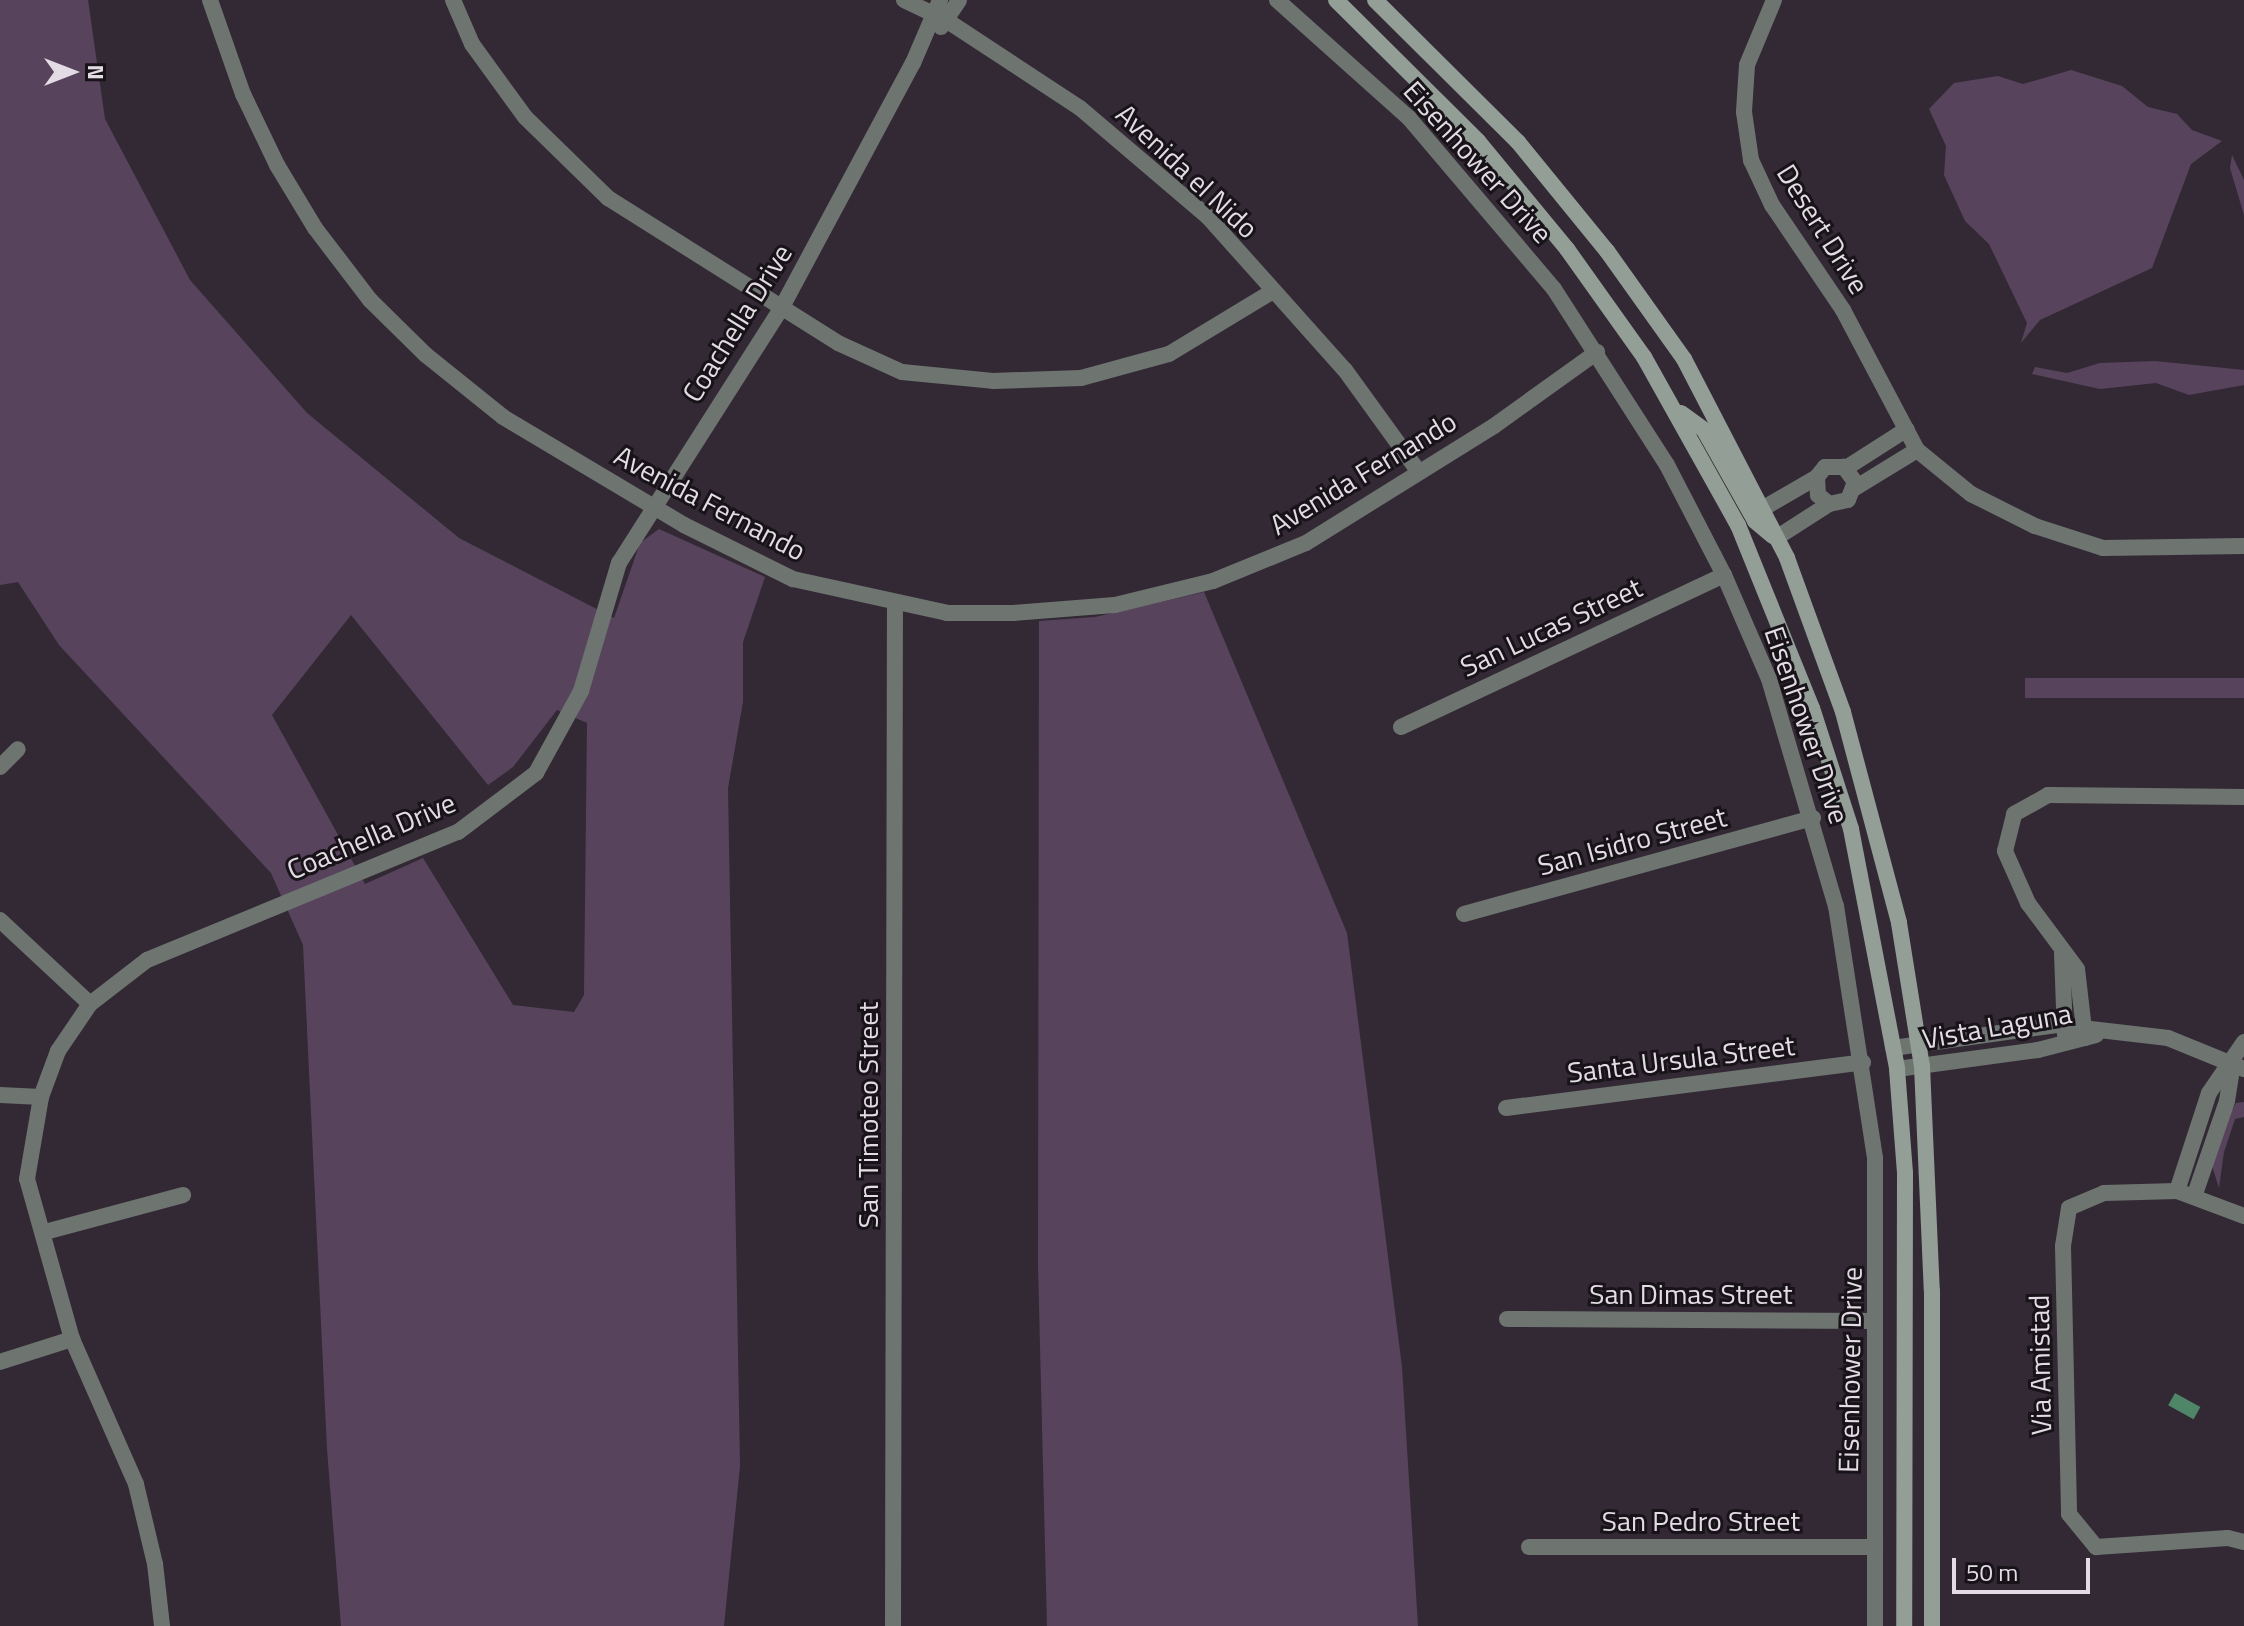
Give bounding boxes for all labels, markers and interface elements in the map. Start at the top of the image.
north arrow [32,32,112,112]
text: N [79,64,113,80]
street label: Eisenhower Drive [1397,74,1559,250]
street label: Avenida el Nido [1109,97,1265,245]
street label: Desert Drive [1770,158,1876,300]
street label: Coachella Drive [675,238,799,408]
street label: Avenida Fernando [1264,404,1462,542]
street label: Avenida Fernando [609,439,811,567]
street label: San Lucas Street [1455,570,1647,684]
street label: Eisenhower Drive [1758,622,1856,828]
street label: Coachella Drive [282,785,460,887]
street label: San Isidro Street [1534,800,1730,882]
street label: Vista Laguna [1920,996,2074,1056]
street label: San Timoteo Street [851,1002,885,1228]
street label: Santa Ursula Street [1565,1028,1797,1090]
street label: Eisenhower Drive [1831,1267,1869,1473]
street label: San Dimas Street [1589,1277,1793,1311]
street label: Via Amistad [2022,1294,2058,1436]
street label: San Pedro Street [1602,1504,1800,1538]
scale bar [1956,1542,2094,1592]
text: 50 m [1966,1554,2018,1590]

